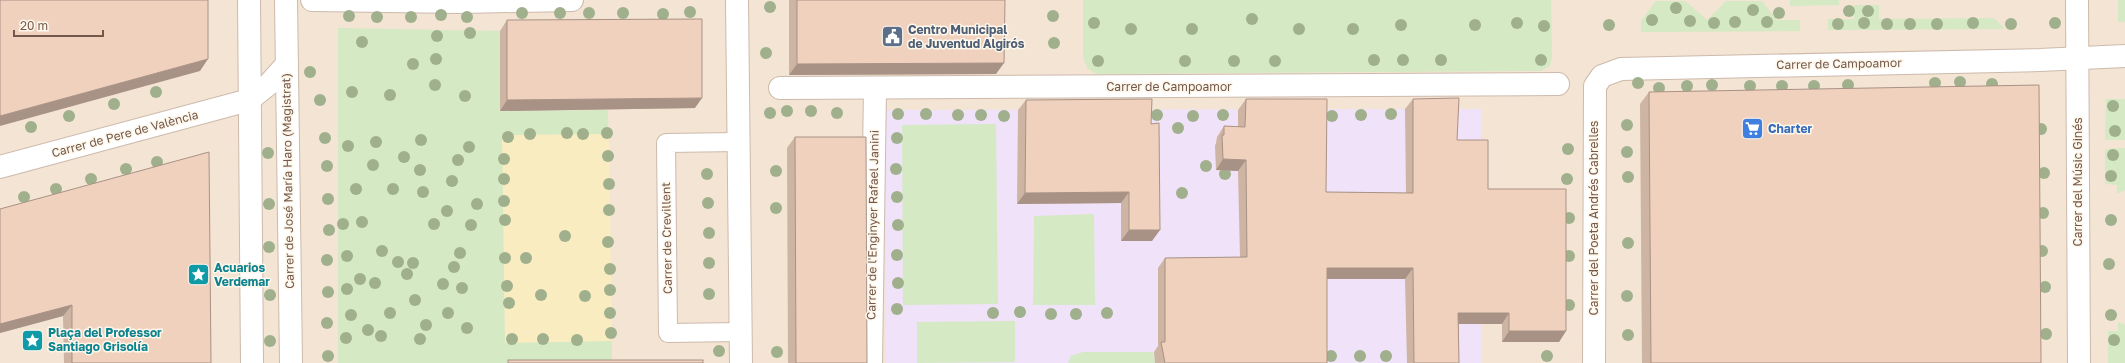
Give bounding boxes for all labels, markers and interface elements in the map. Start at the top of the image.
scale bar [14,12,103,38]
text: 20 m [20,18,48,33]
place label: Centro Municipal de Juventud Algirós [908,22,1025,51]
public building icon: Centro Municipal de Juventud Algirós [880,24,906,50]
street label: Carrer de Campoamor [1776,55,1902,72]
street label: Carrer de José María Haro (Magistrat) [278,73,297,289]
street label: Carrer de Campoamor [1106,79,1232,94]
street label: Carrer de Pere de València [50,107,200,160]
supermarket icon: Charter [1740,116,1766,142]
street label: Carrer del Músic Ginés [2070,117,2085,247]
street label: Carrer del Poeta Andrés Cabrelles [1586,121,1601,315]
place label: Charter [1768,121,1813,136]
street label: Carrer de l'Enginyer Rafael Janini [863,130,882,320]
street label: Carrer de Crevillent [658,182,675,294]
place label: Acuarios Verdemar [214,260,270,289]
place icon: Acuarios Verdemar [186,262,212,288]
place label: Plaça del Professor Santiago Grisolía [48,325,162,354]
place icon: Plaça del Professor Santiago Grisolía [19,327,45,353]

